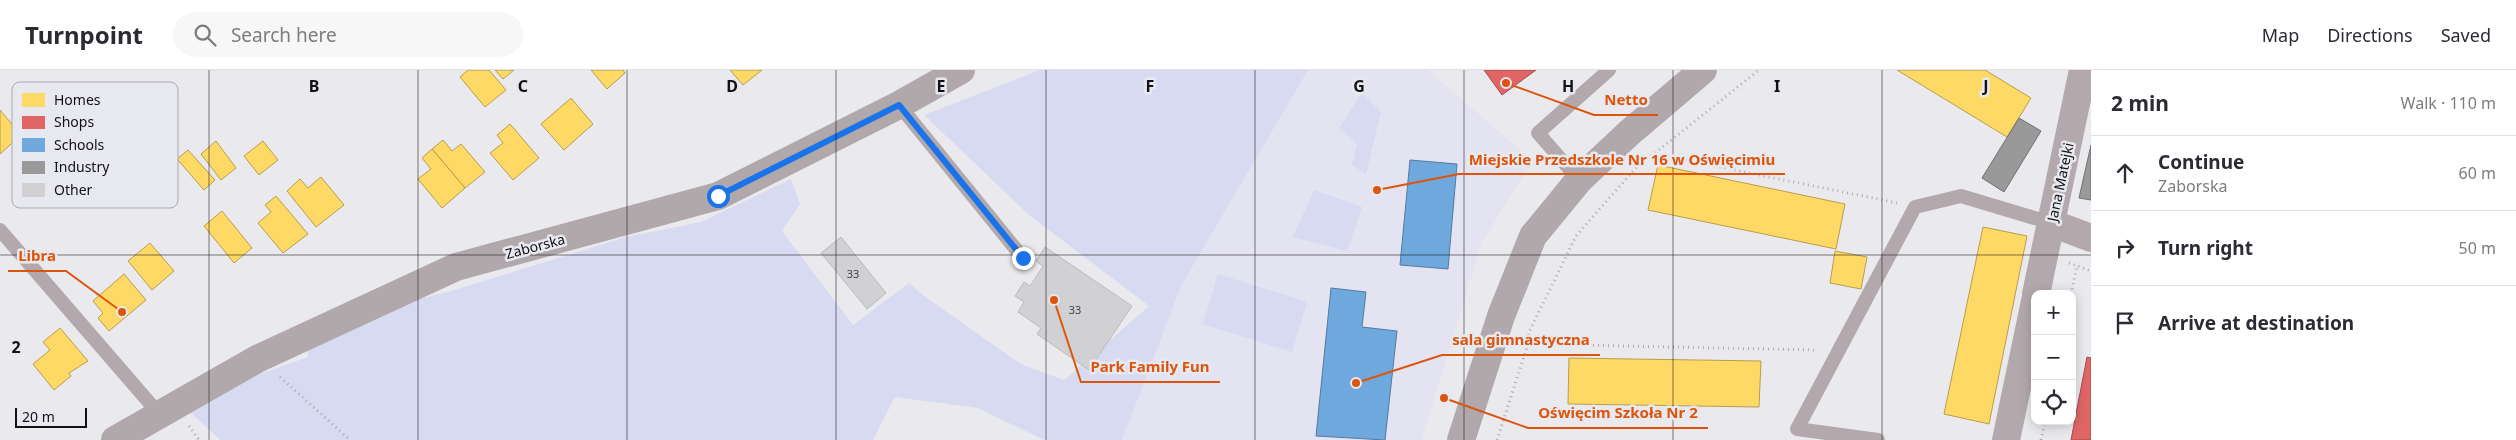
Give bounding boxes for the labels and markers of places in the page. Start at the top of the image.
callout: Netto [1594,85,1658,115]
callout: Miejskie Przedszkole Nr 16 w Oświęcimiu [1459,144,1785,174]
callout: Libra [8,241,66,271]
callout: sala gimnastyczna [1442,325,1600,355]
callout: Park Family Fun [1081,352,1220,382]
callout: Oświęcim Szkoła Nr 2 [1528,398,1708,428]

